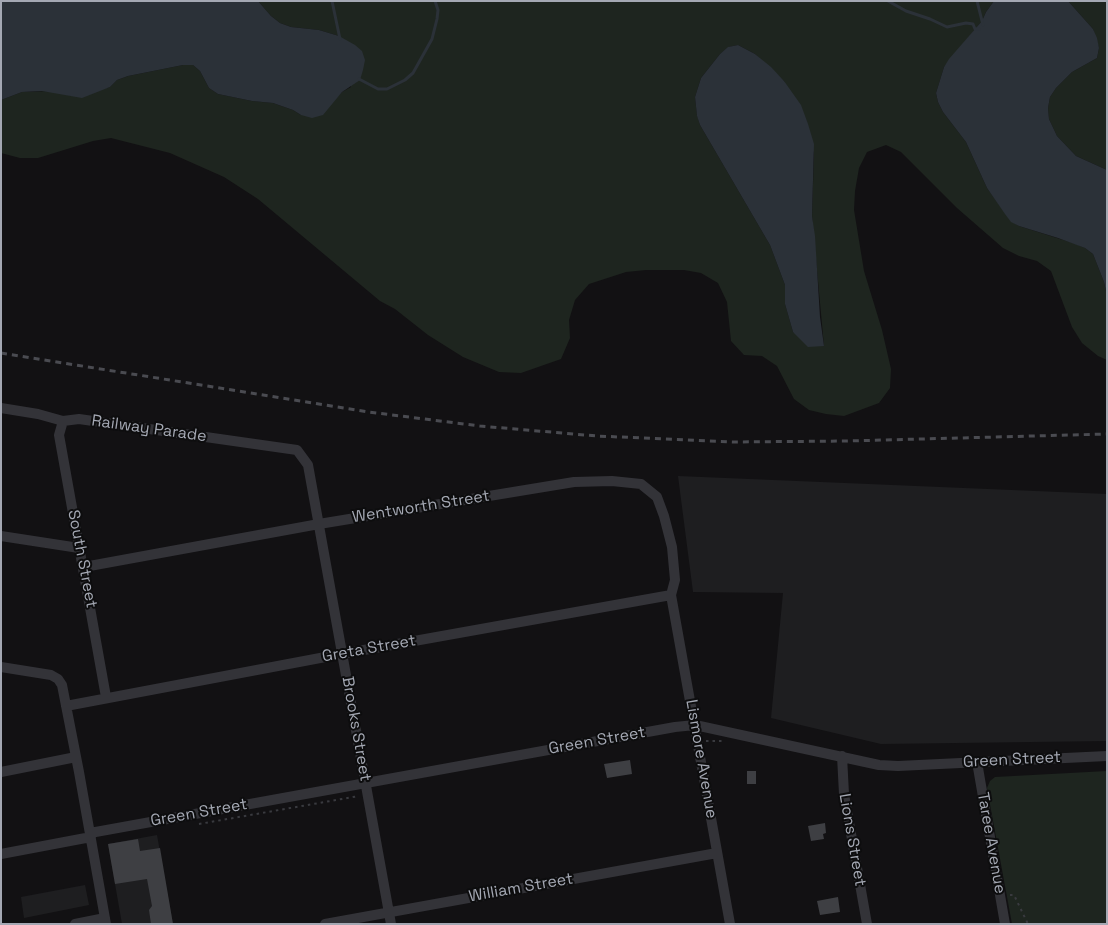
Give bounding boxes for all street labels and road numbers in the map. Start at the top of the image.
street label: Railway Parade [90,411,208,447]
street label: Wentworth Street [351,487,491,527]
street label: South Street [63,508,101,610]
street label: Greta Street [321,631,417,667]
street label: Brooks Street [337,675,375,783]
street label: Lismore Avenue [681,698,721,820]
street label: Green Street [547,723,647,759]
street label: Green Street [963,748,1061,772]
street label: Taree Avenue [973,791,1009,895]
street label: Lions Street [834,792,870,888]
street label: Green Street [149,795,249,831]
street label: William Street [467,869,575,907]

